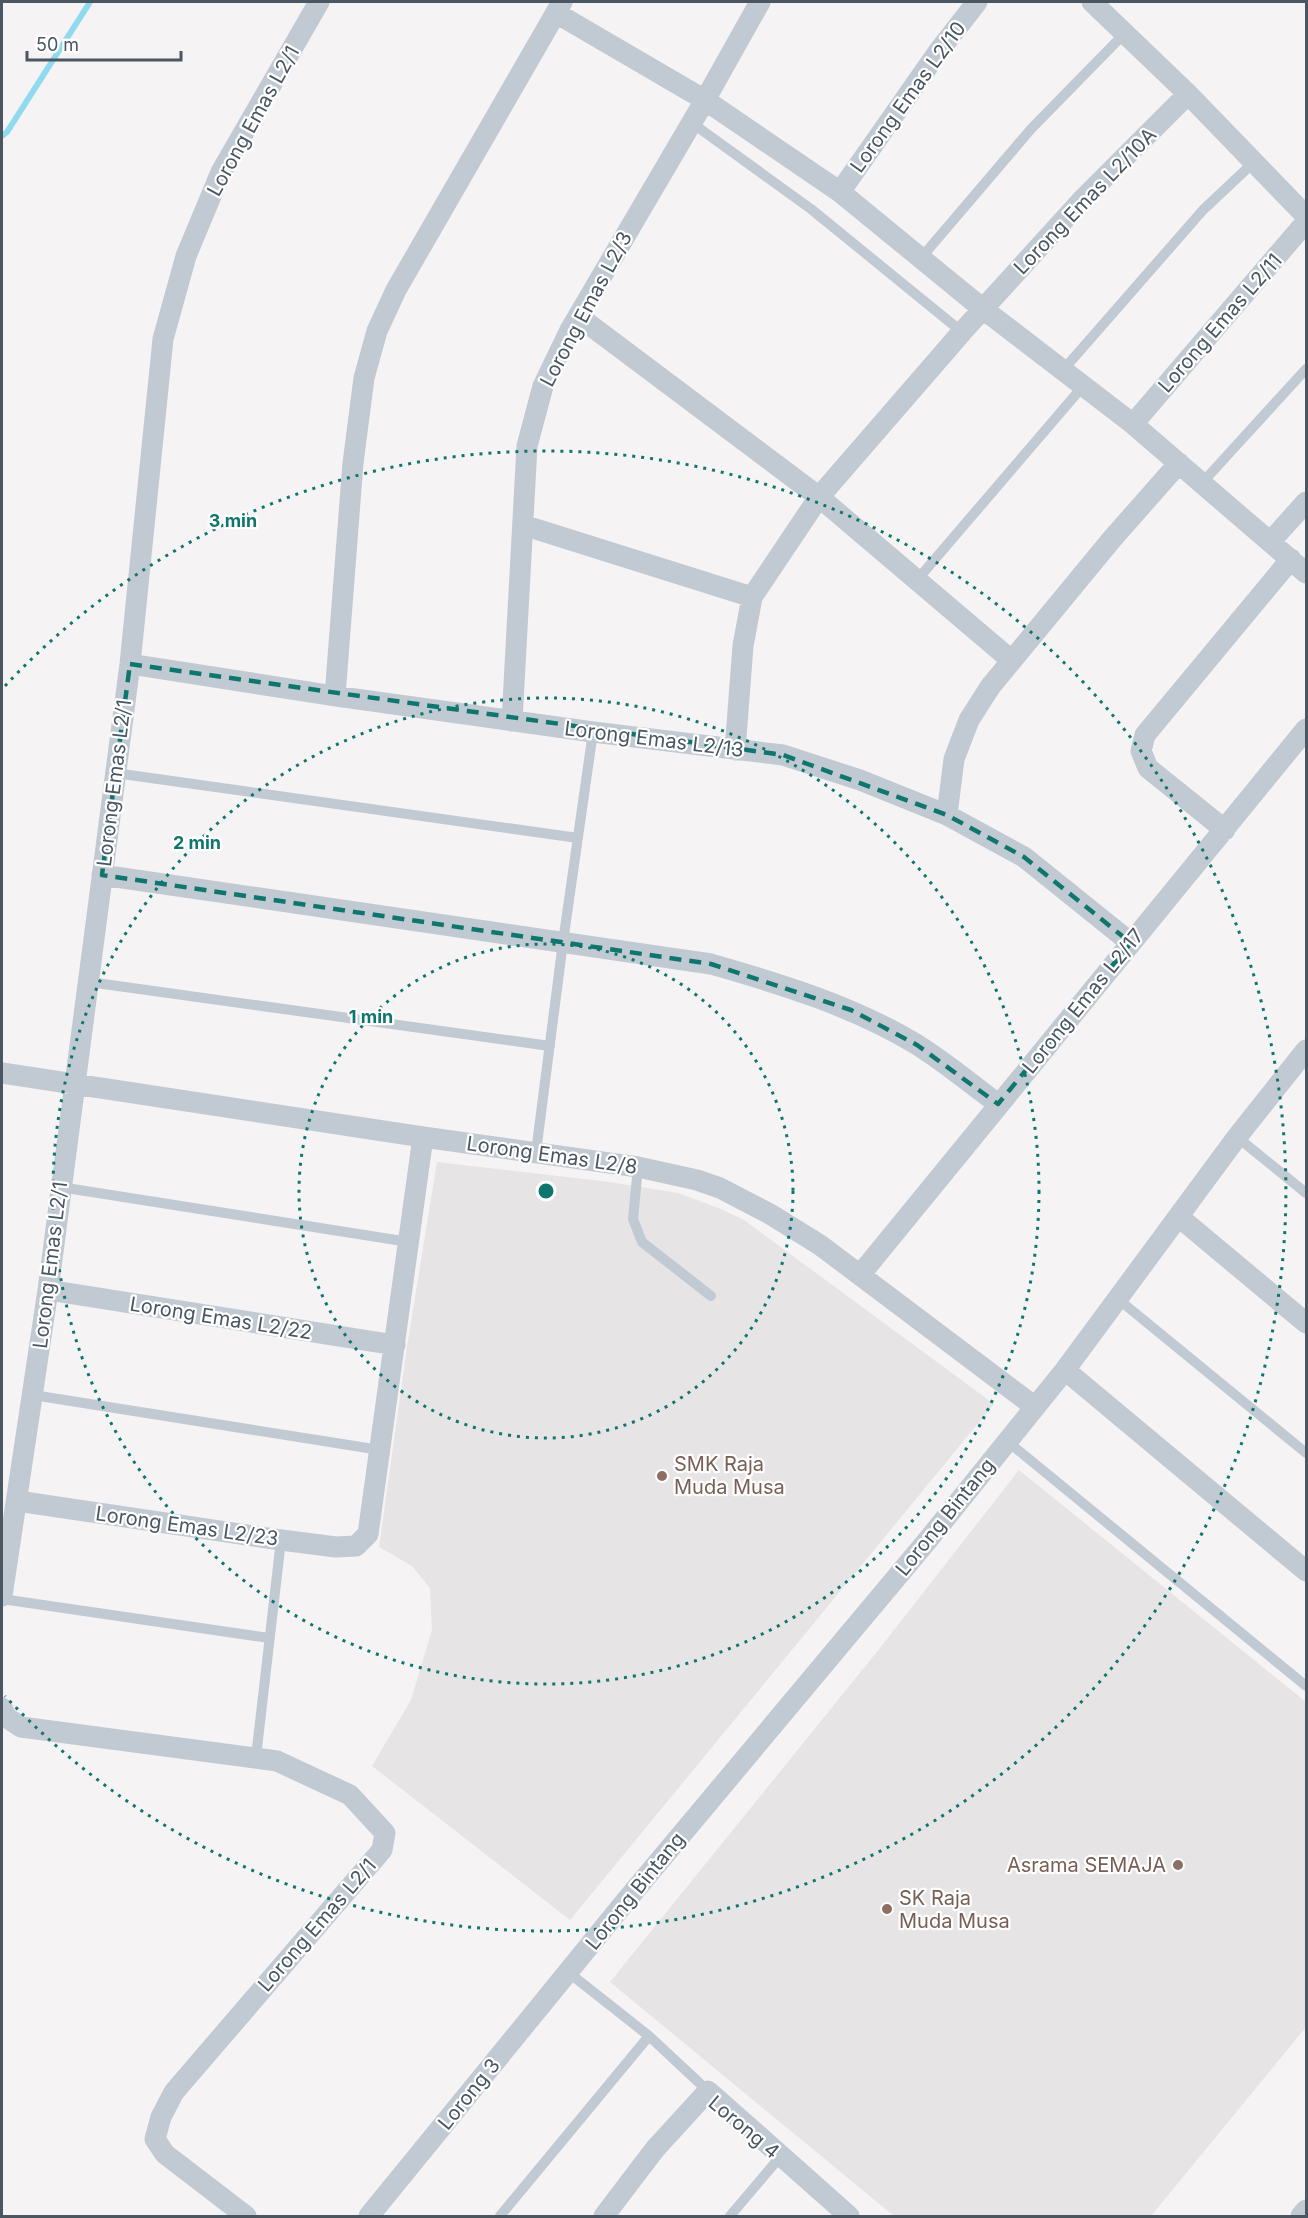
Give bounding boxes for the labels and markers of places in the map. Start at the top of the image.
centre of rings [536,1181,556,1201]
place label: SMK Raja Muda Musa [674,1452,785,1499]
marker: SMK Raja Muda Musa [655,1469,669,1483]
place label: Asrama SEMAJA [1007,1853,1166,1877]
marker: Asrama SEMAJA [1171,1858,1185,1872]
place label: SK Raja Muda Musa [899,1886,1010,1933]
marker: SK Raja Muda Musa [880,1902,894,1916]

